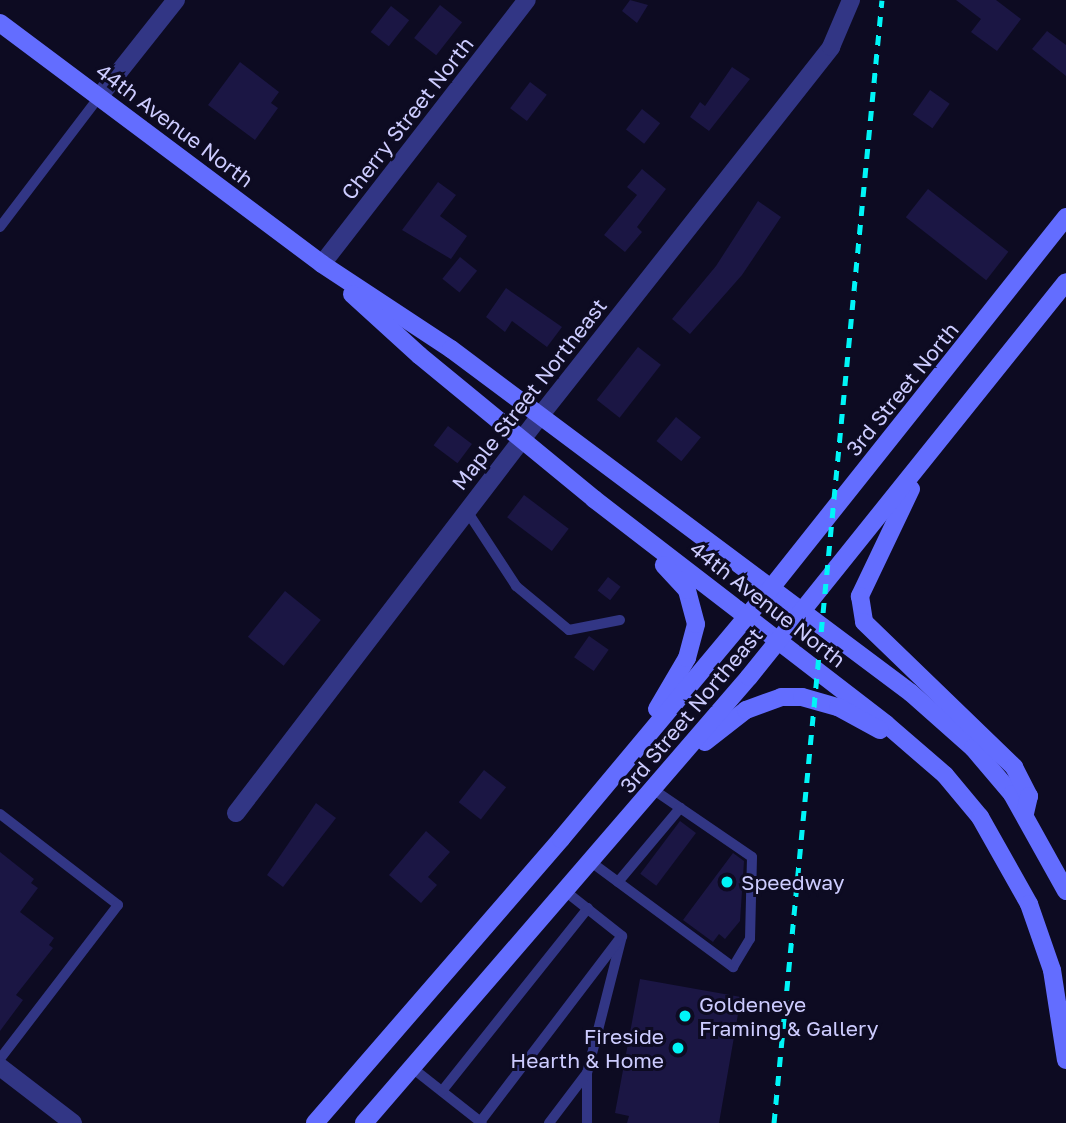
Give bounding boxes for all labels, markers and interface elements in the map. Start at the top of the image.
street label: Cherry Street North [336,32,478,204]
street label: 44th Avenue North [92,58,258,192]
street label: Maple Street Northeast [446,293,612,495]
street label: 3rd Street North [841,317,963,461]
street label: 44th Avenue North [685,536,851,672]
street label: 3rd Street Northeast [615,622,767,798]
place label: Speedway [741,869,844,895]
marker: Speedway [719,874,735,890]
place label: Goldeneye Framing & Gallery [699,991,879,1041]
marker: Goldeneye Framing & Gallery [677,1008,693,1024]
place label: Fireside Hearth & Home [510,1023,664,1073]
marker: Fireside Hearth & Home [670,1040,686,1056]

